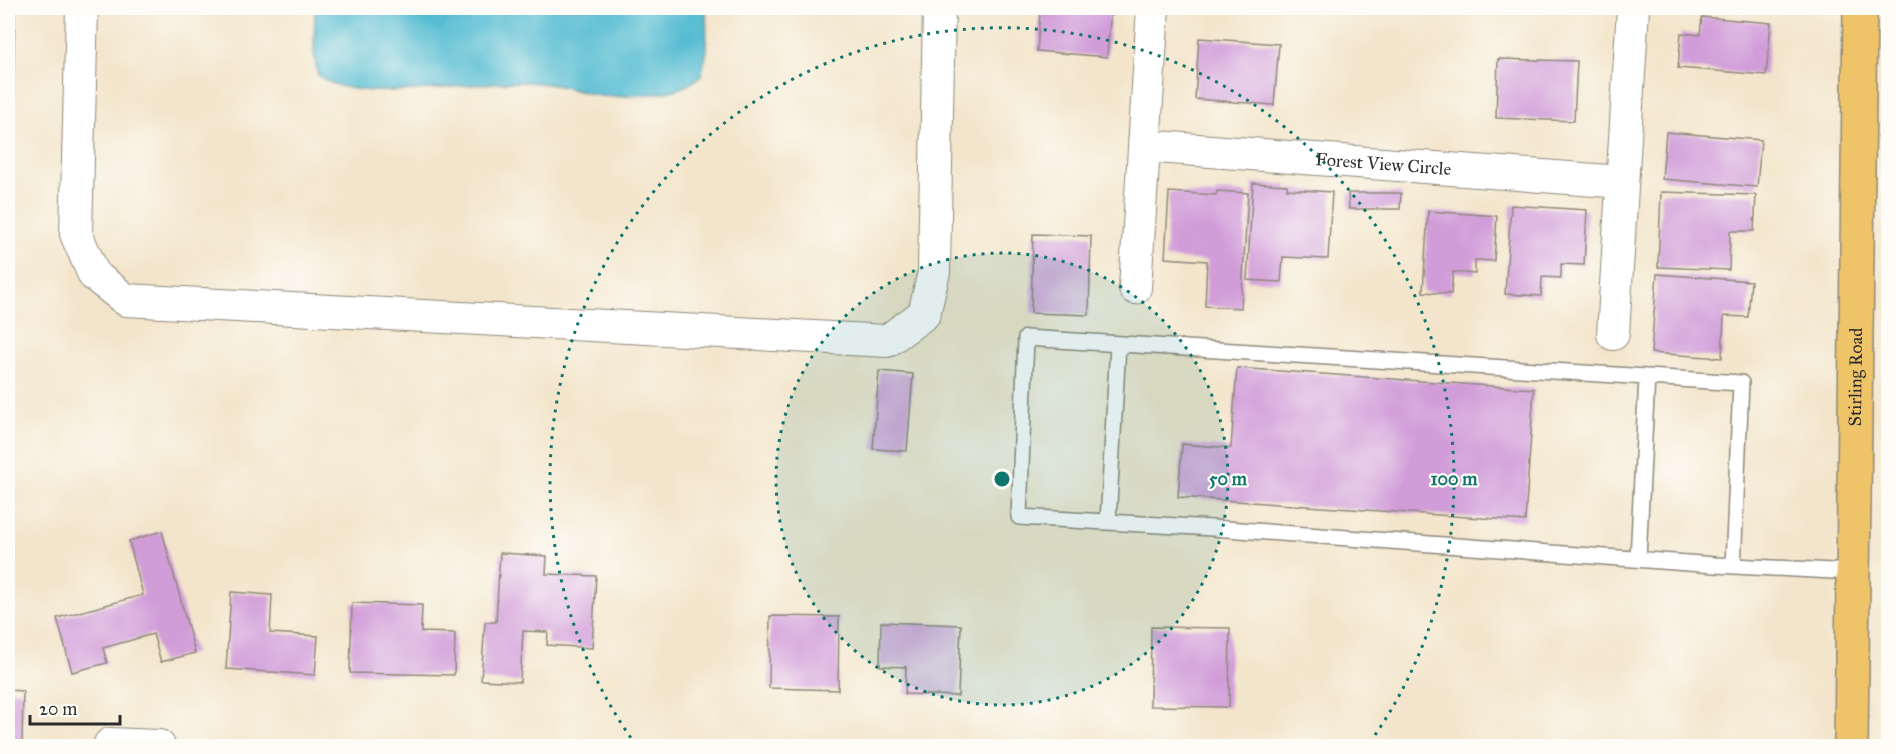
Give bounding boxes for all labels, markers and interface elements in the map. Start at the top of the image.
street label: Forest View Circle [1315,148,1452,180]
street label: Stirling Road [1844,328,1868,426]
text: 50 m [1209,468,1248,490]
text: 100 m [1431,468,1478,490]
centre of rings [992,469,1012,489]
scale bar [30,688,120,726]
text: 20 m [39,698,77,720]

